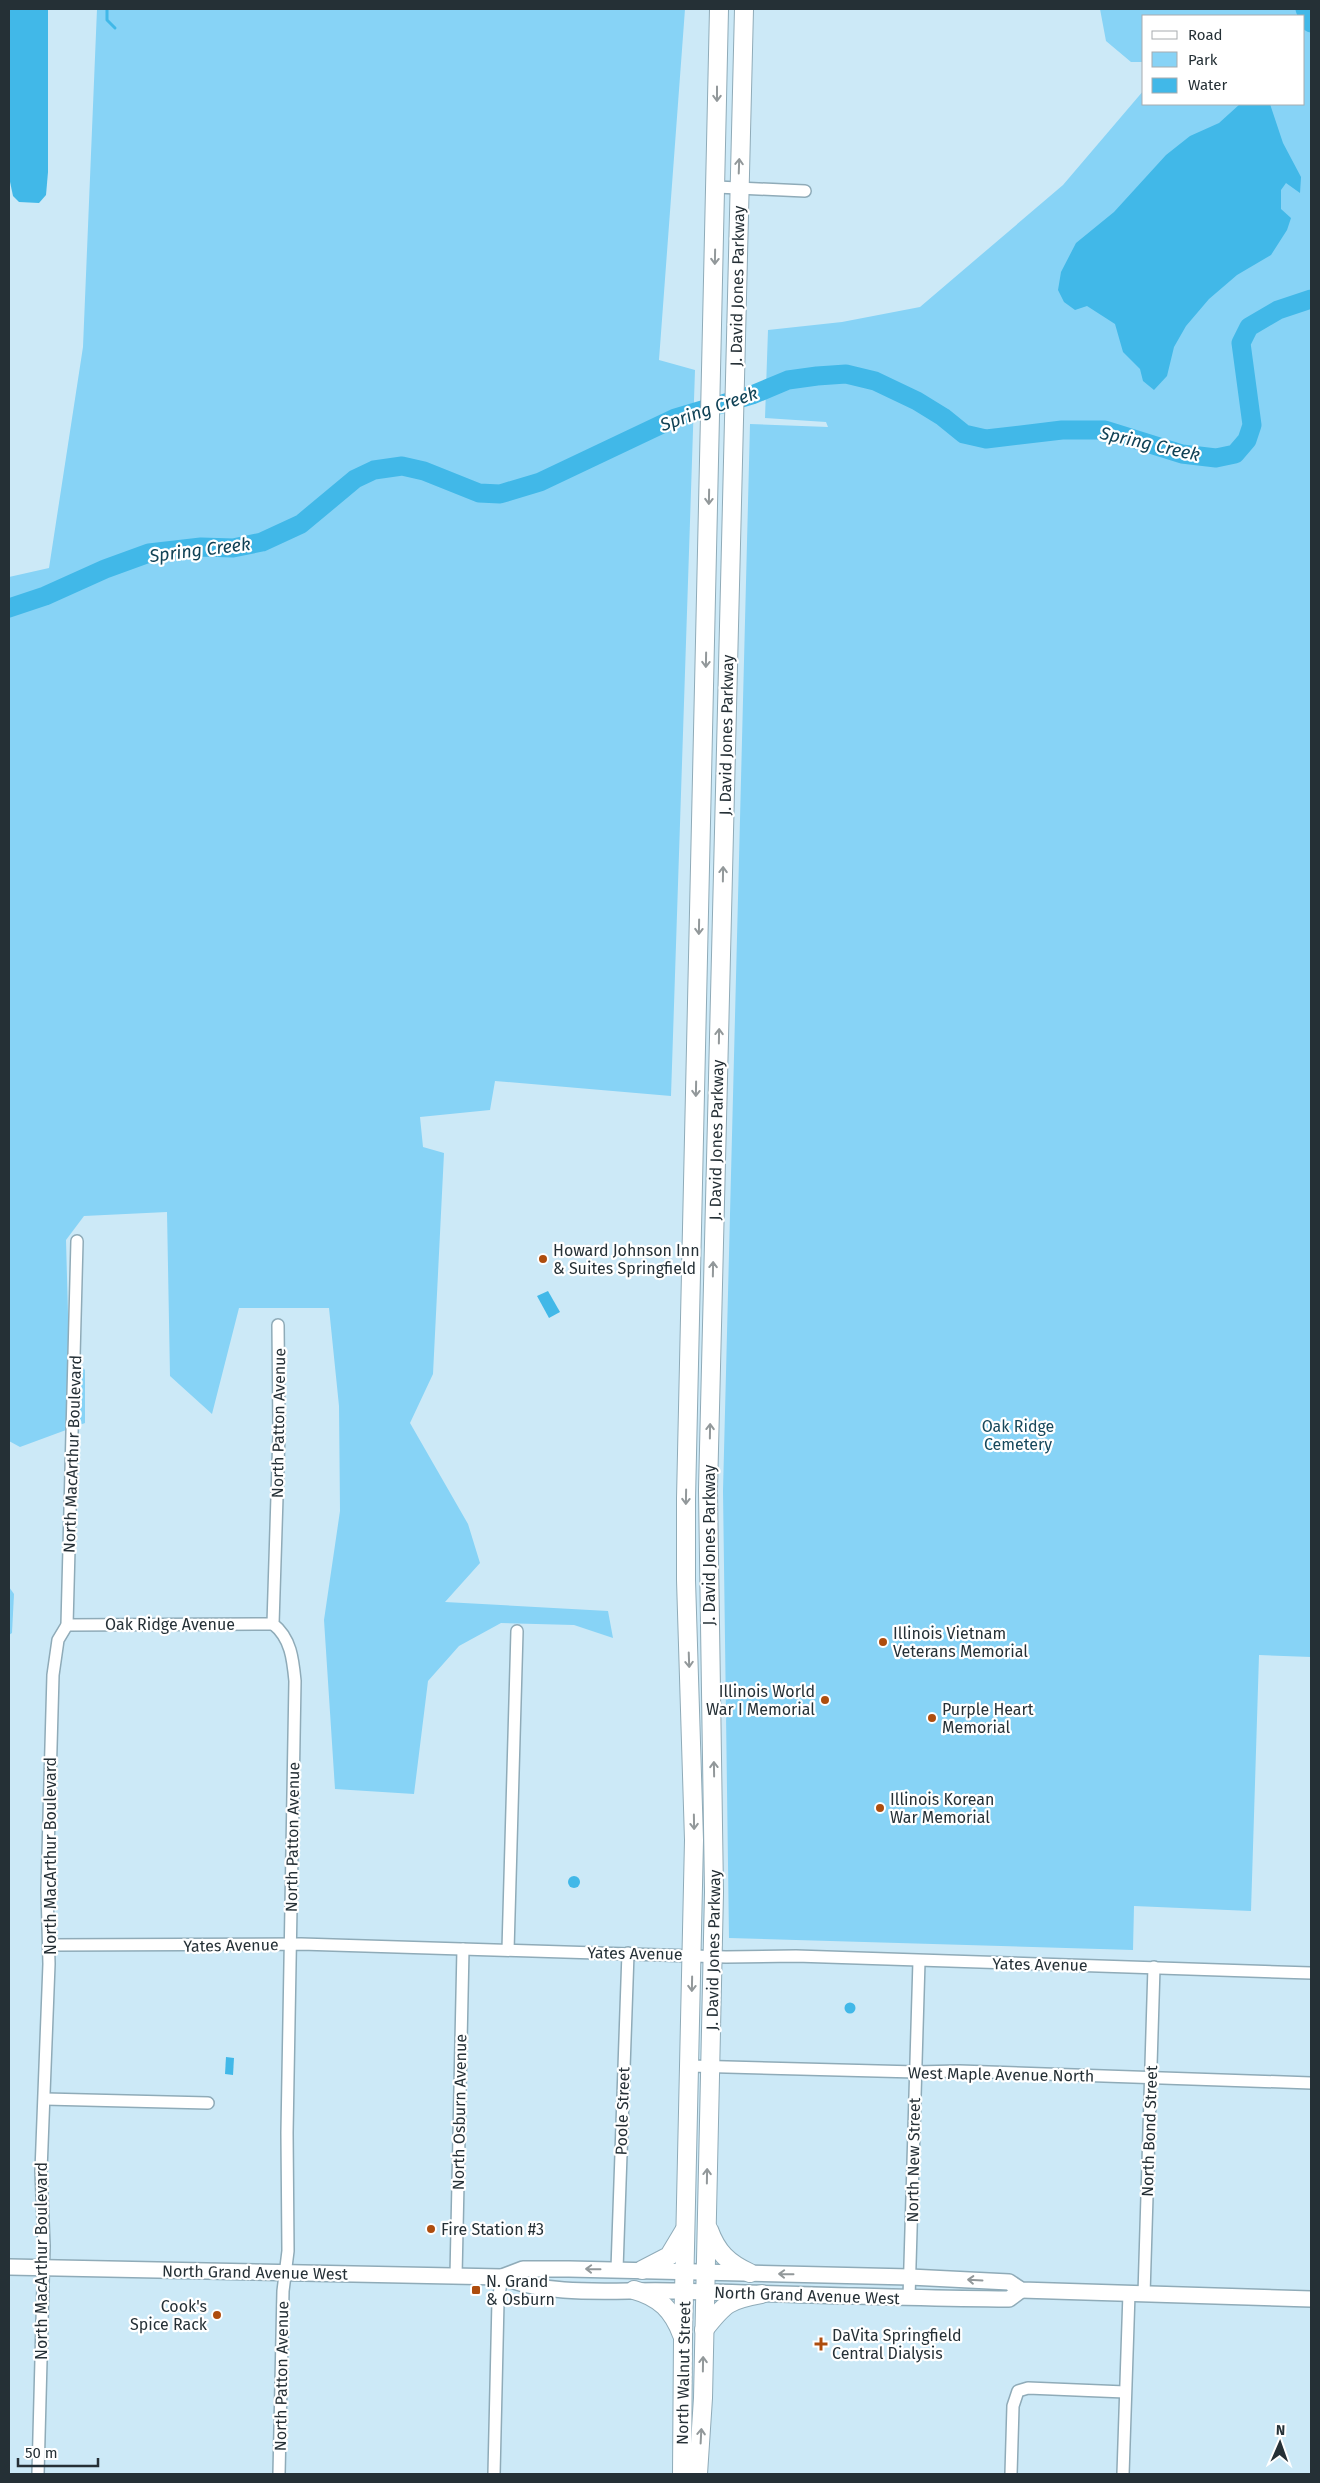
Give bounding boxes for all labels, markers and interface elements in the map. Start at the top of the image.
legend [1142,15,1305,105]
text: Road [1188,26,1223,44]
text: Park [1188,51,1218,69]
text: Water [1188,76,1227,94]
one-way arrow [712,86,722,102]
one-way arrow [735,159,744,175]
street label: J. David Jones Parkway [727,205,748,367]
one-way arrow [710,248,720,265]
water label: Spring Creek [656,382,761,436]
water label: Spring Creek [1097,422,1202,466]
one-way arrow [705,489,714,505]
water label: Spring Creek [147,533,252,567]
one-way arrow [701,651,710,667]
street label: J. David Jones Parkway [716,654,737,816]
one-way arrow [718,866,727,882]
one-way arrow [695,919,704,935]
one-way arrow [714,1028,724,1044]
street label: J. David Jones Parkway [706,1059,727,1221]
one-way arrow [691,1081,700,1097]
place label: Howard Johnson Inn & Suites Springfield [553,1241,700,1278]
marker: Howard Johnson Inn & Suites Springfield [537,1253,549,1265]
one-way arrow [708,1261,718,1277]
street label: North Patton Avenue [268,1348,289,1498]
street label: North MacArthur Boulevard [60,1355,85,1553]
park label: Oak Ridge Cemetery [982,1417,1054,1454]
one-way arrow [705,1423,715,1440]
street label: J. David Jones Parkway [700,1464,719,1625]
one-way arrow [681,1488,691,1505]
street label: Oak Ridge Avenue [105,1615,235,1634]
place label: Illinois Vietnam Veterans Memorial [893,1624,1028,1661]
marker: Illinois Vietnam Veterans Memorial [877,1636,889,1648]
one-way arrow [684,1651,693,1667]
place label: Illinois World War I Memorial [706,1682,815,1719]
marker: Illinois World War I Memorial [819,1694,831,1706]
place label: Purple Heart Memorial [942,1700,1034,1737]
marker: Purple Heart Memorial [926,1712,938,1724]
street label: North MacArthur Boulevard [41,1757,60,1955]
one-way arrow [709,1761,718,1777]
street label: North Patton Avenue [282,1762,303,1912]
place label: Illinois Korean War Memorial [890,1790,994,1827]
marker: Illinois Korean War Memorial [874,1802,886,1814]
one-way arrow [689,1814,699,1830]
street label: J. David Jones Parkway [703,1869,724,2031]
street label: Yates Avenue [183,1935,279,1956]
street label: Yates Avenue [587,1943,683,1964]
street label: Yates Avenue [992,1954,1088,1975]
one-way arrow [687,1976,697,1992]
street label: North Osburn Avenue [449,2034,470,2190]
street label: West Maple Avenue North [908,2063,1094,2086]
street label: North Bond Street [1138,2065,1161,2197]
street label: Poole Street [611,2066,634,2156]
street label: North New Street [903,2097,924,2222]
street label: North MacArthur Boulevard [32,2162,51,2360]
one-way arrow [703,2169,712,2185]
place label: Fire Station #3 [441,2220,544,2239]
marker: Fire Station #3 [425,2223,437,2235]
street label: North Grand Avenue West [162,2261,348,2284]
one-way arrow [586,2264,602,2274]
one-way arrow [778,2269,794,2279]
place label: N. Grand & Osburn [486,2272,555,2309]
one-way arrow [967,2276,983,2285]
street label: North Grand Avenue West [714,2283,900,2308]
marker: N. Grand & Osburn [470,2284,482,2296]
place label: Cook's Spice Rack [130,2297,208,2334]
street label: North Patton Avenue [271,2301,292,2451]
street label: North Walnut Street [673,2301,694,2445]
marker: Cook's Spice Rack [211,2309,223,2321]
place label: DaVita Springfield Central Dialysis [832,2326,962,2363]
marker: DaVita Springfield Central Dialysis [814,2337,828,2351]
one-way arrow [699,2356,708,2372]
north arrow [1255,2418,1305,2468]
text: N [1275,2422,1285,2439]
one-way arrow [696,2428,705,2444]
scale bar [18,2436,98,2468]
text: 50 m [25,2444,58,2462]

